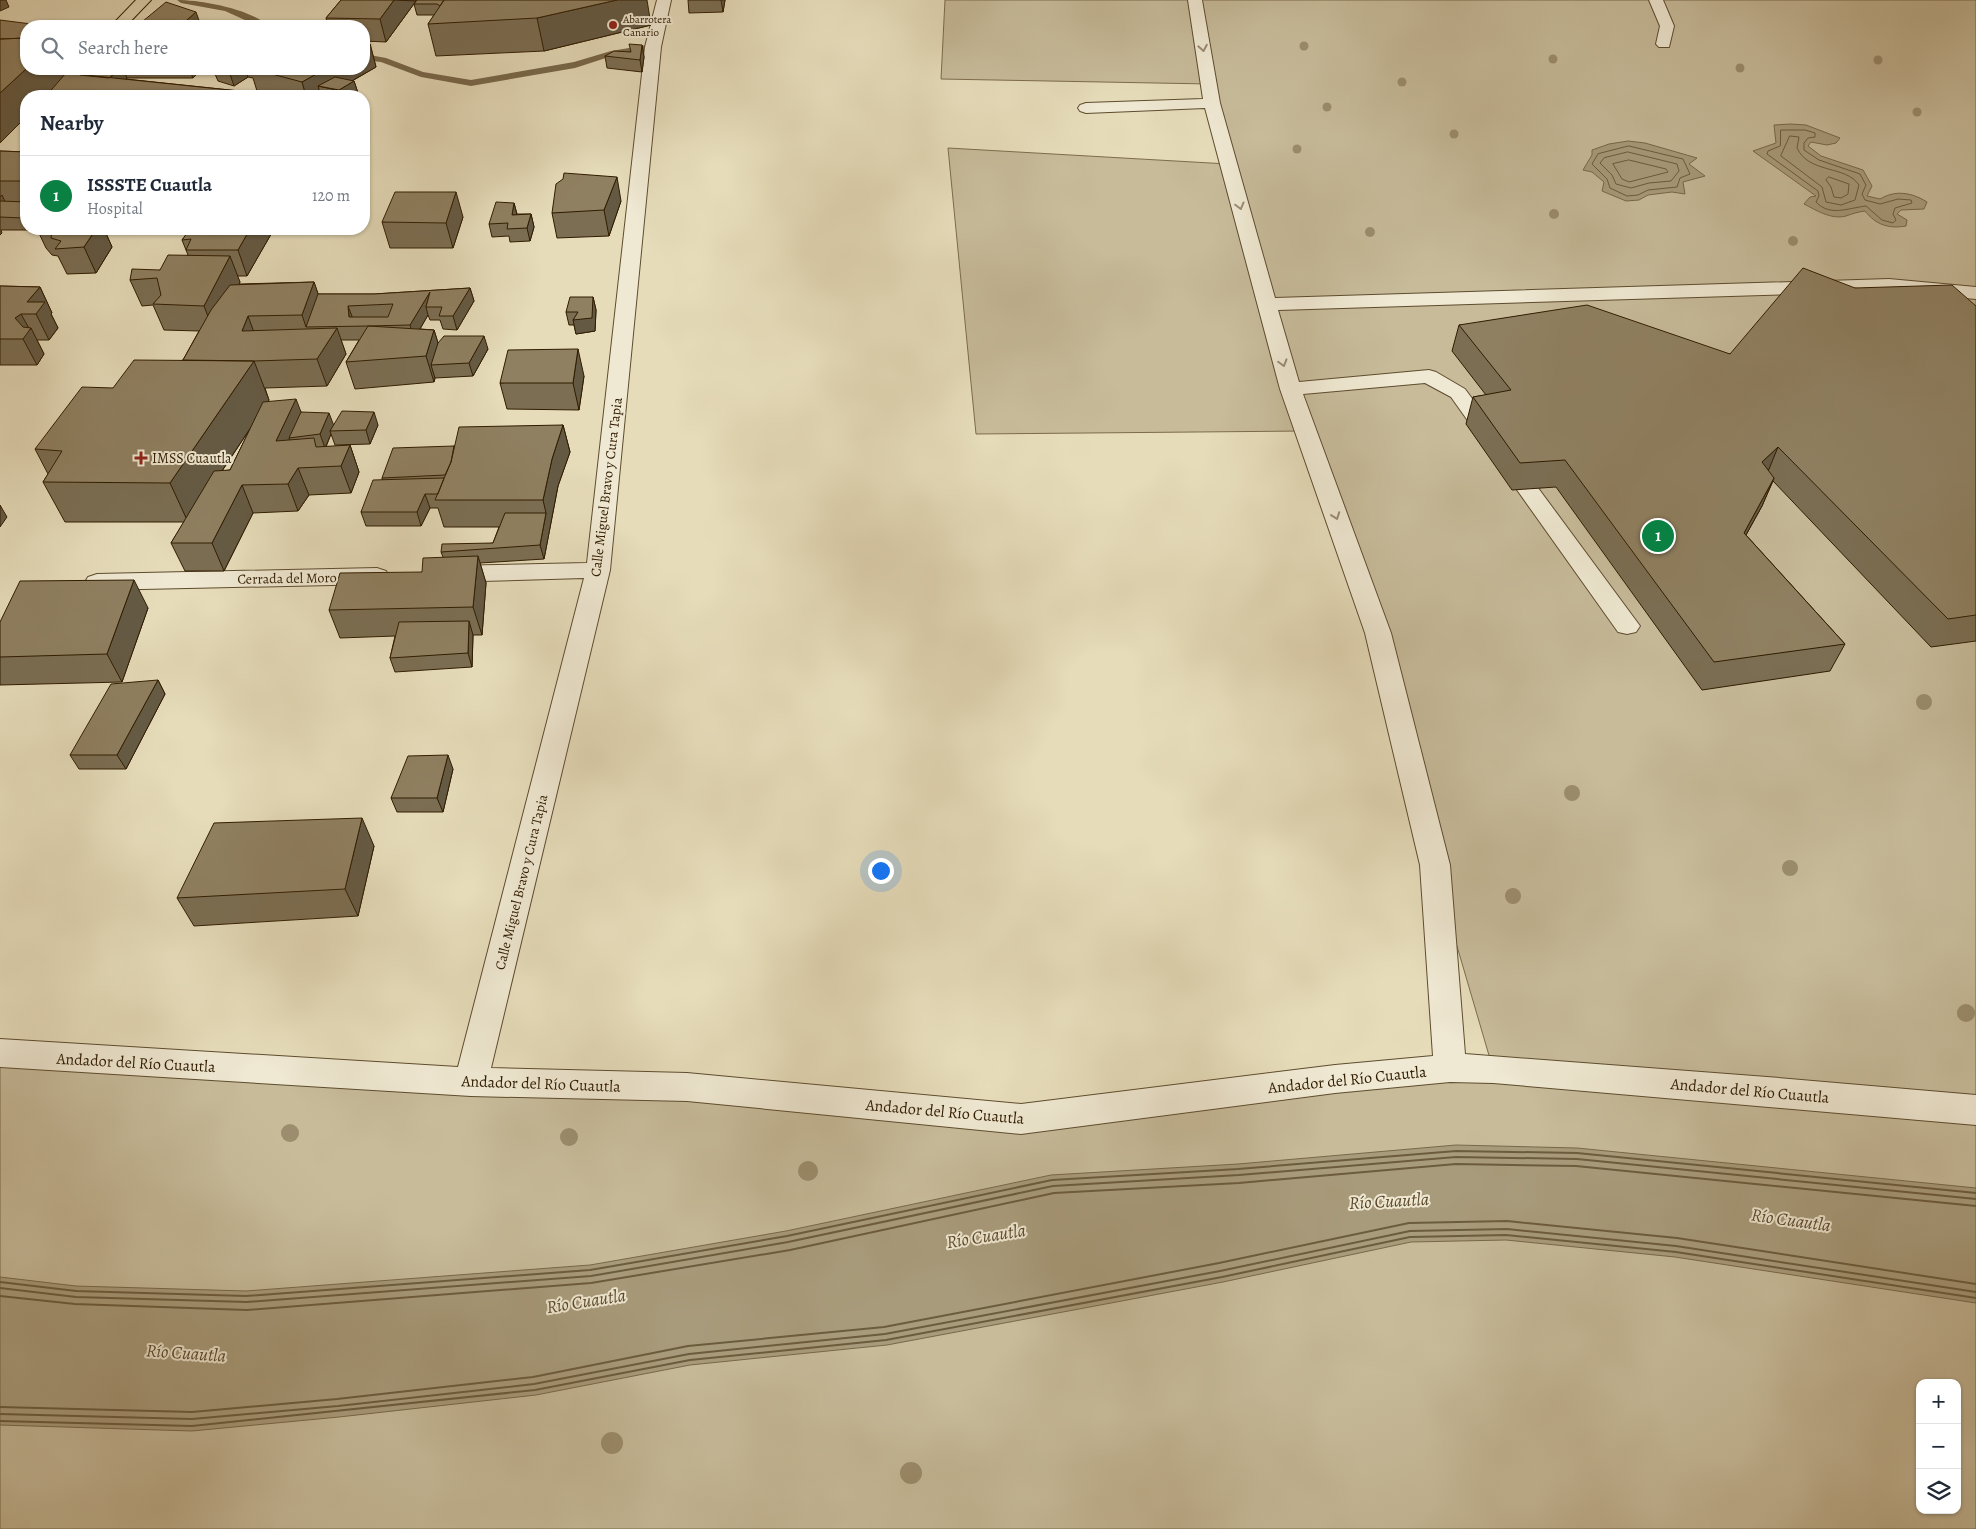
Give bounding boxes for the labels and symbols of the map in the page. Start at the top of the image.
place label: Abarrotera Canario [622,12,672,40]
marker: Abarrotera Canario [607,19,619,31]
one-way arrow [1197,44,1207,52]
one-way arrow [1234,202,1245,211]
one-way arrow [1278,358,1288,366]
street label: Calle Miguel Bravo y Cura Tapia [586,396,627,578]
place label: IMSS Cuautla [152,449,232,468]
marker: IMSS Cuautla [134,451,148,465]
one-way arrow [1330,512,1340,520]
pin: 1 [1642,517,1674,555]
street label: Cerrada del Moro [237,568,337,589]
street label: Calle Miguel Bravo y Cura Tapia [490,792,553,972]
your location [868,858,894,884]
street label: Andador del Río Cuautla [55,1048,217,1078]
street label: Andador del Río Cuautla [1266,1061,1428,1099]
street label: Andador del Río Cuautla [460,1070,621,1098]
street label: Andador del Río Cuautla [1669,1073,1831,1109]
street label: Andador del Río Cuautla [864,1094,1026,1130]
water label: Río Cuautla [1348,1187,1430,1215]
water label: Río Cuautla [1750,1203,1832,1237]
water label: Río Cuautla [945,1218,1027,1254]
water label: Río Cuautla [545,1283,627,1319]
water label: Río Cuautla [145,1338,227,1368]

